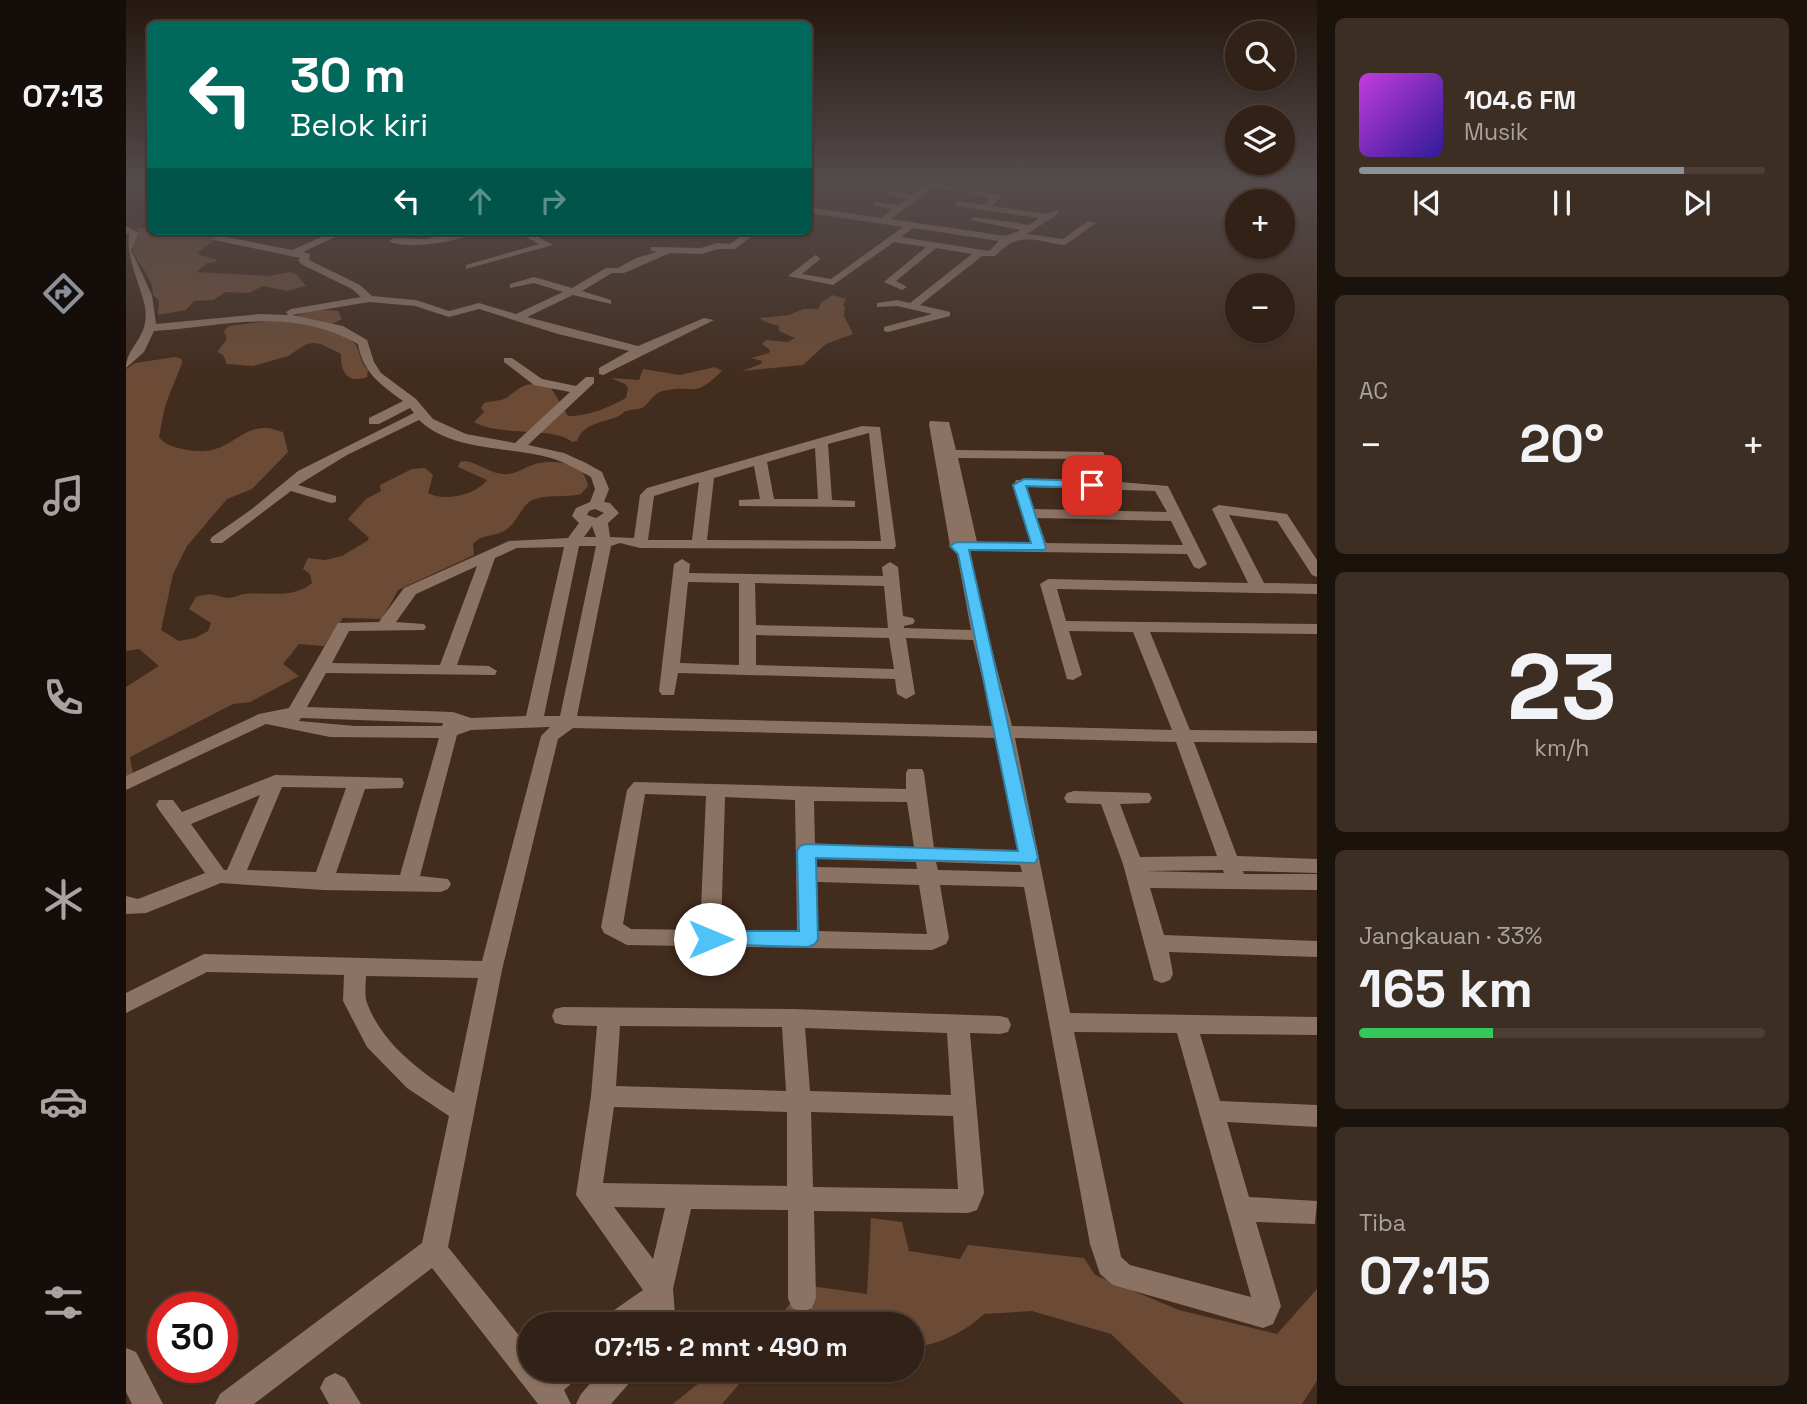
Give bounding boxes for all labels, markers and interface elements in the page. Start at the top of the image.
map controls [1225,21,1295,343]
button: search [1225,21,1295,91]
text: 30 m [290,44,406,106]
icon: left [175,49,266,140]
text: 07:13 [22,76,104,116]
text: 104.6 FM [1464,83,1576,117]
text: Belok kiri [290,105,428,145]
button: layers [1225,105,1295,175]
text: Musik [1464,117,1528,147]
icon: left [388,182,426,220]
icon: ahead [461,182,499,220]
icon: right [534,182,572,220]
icon: previous [1408,184,1446,222]
icon: pause [1543,184,1581,222]
icon: next [1678,184,1716,222]
button: + [1225,189,1295,259]
icon: directions [39,269,88,318]
button: − [1225,273,1295,343]
text: AC [1359,376,1388,406]
text: 20° [1519,411,1605,477]
text: − [1359,421,1383,469]
text: + [1741,421,1765,469]
pin [1062,455,1122,515]
icon: arrive [1073,466,1111,504]
icon: music [39,471,88,520]
text: 23 [1507,629,1617,746]
icon: phone [39,673,88,722]
text: km/h [1535,733,1589,763]
icon: climate [39,875,88,924]
position arrow [673,902,747,976]
text: Jangkauan · 33% [1359,921,1542,951]
text: 165 km [1359,956,1533,1022]
icon: car [39,1077,88,1126]
text: Tiba [1359,1208,1406,1238]
text: 07:15 [1359,1243,1491,1309]
icon: filters [39,1278,88,1327]
speed limit sign: 30 [147,1292,238,1383]
text: 07:15 · 2 mnt · 490 m [594,1330,848,1364]

